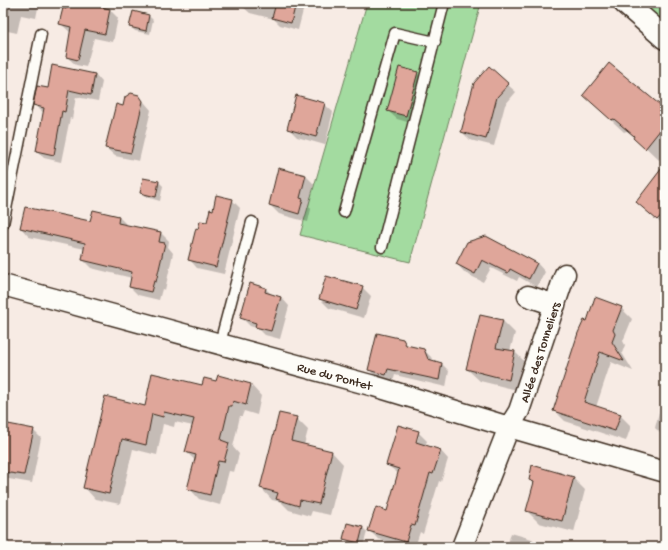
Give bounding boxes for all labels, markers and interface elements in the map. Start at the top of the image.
street label: Allée des Tonneliers [518,300,565,405]
street label: Rue du Pontet [295,360,375,395]

